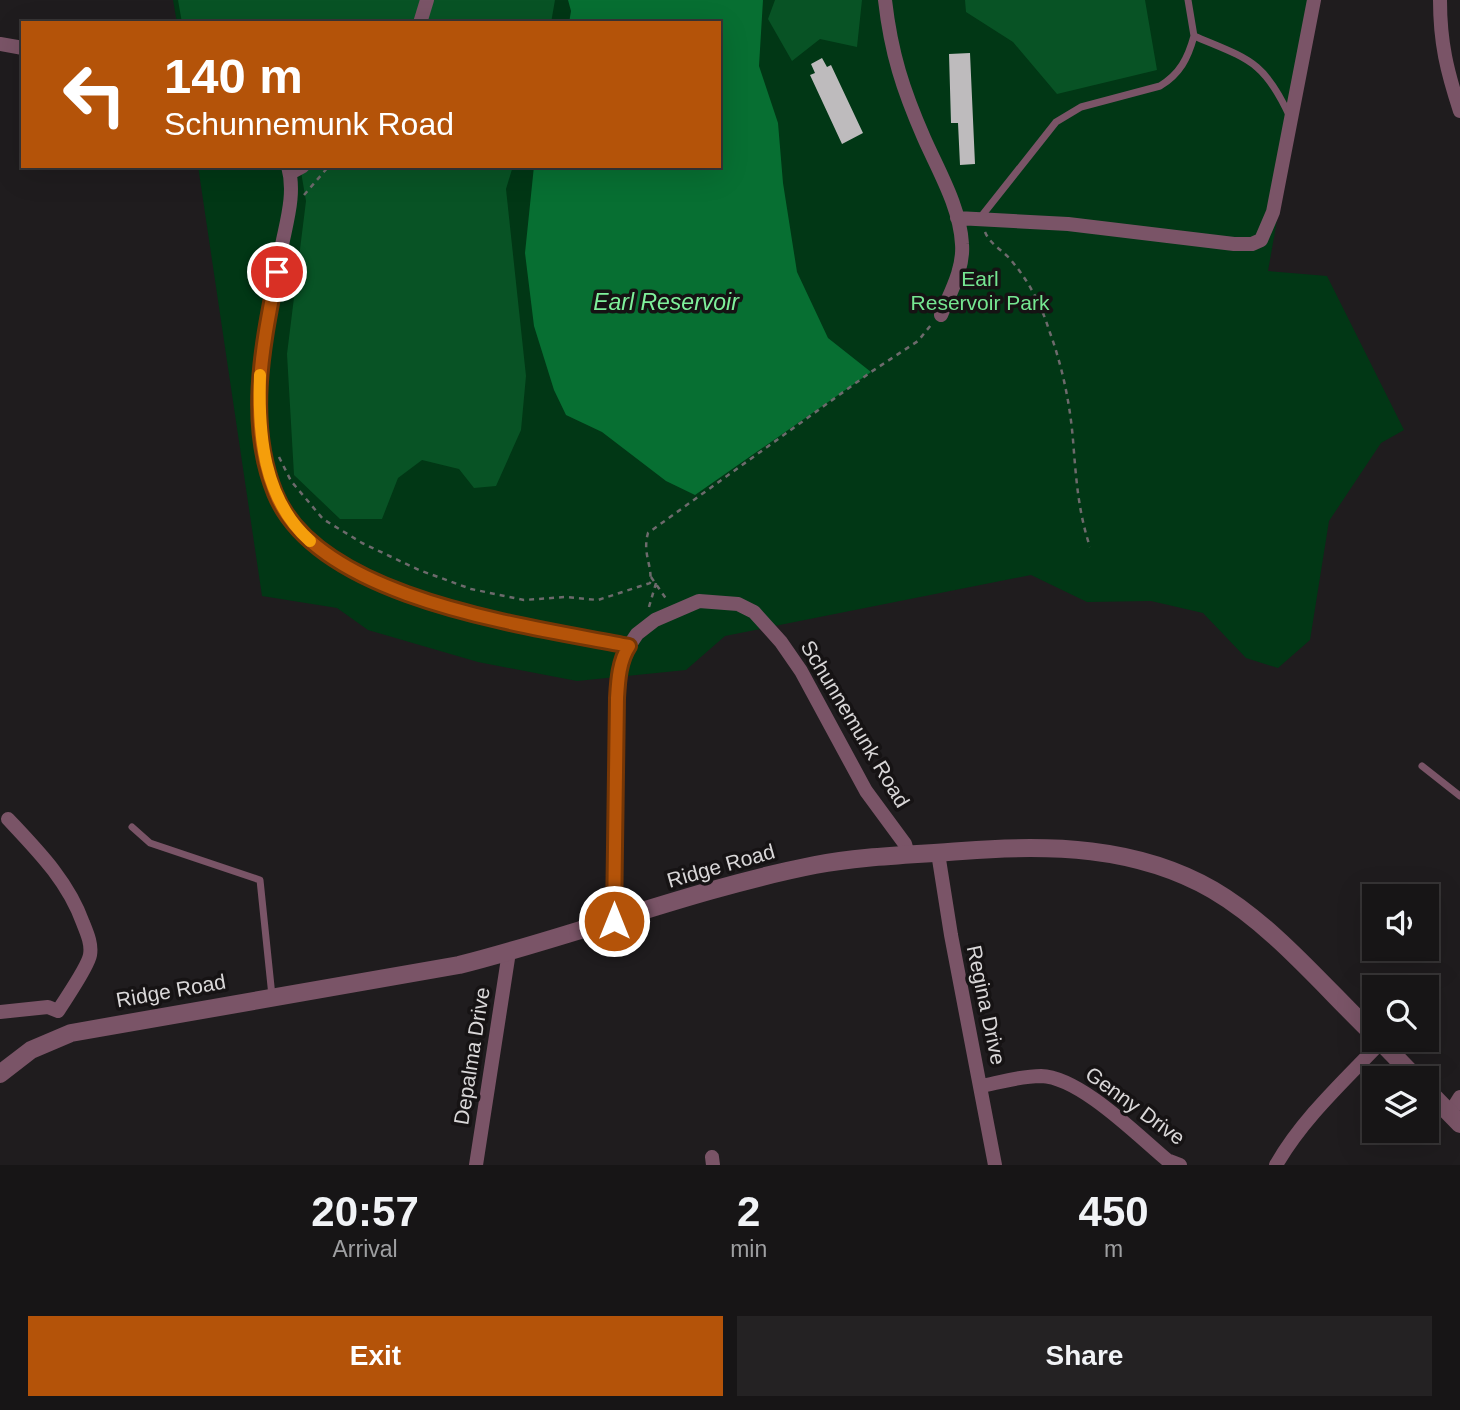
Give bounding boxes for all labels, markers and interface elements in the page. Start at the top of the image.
icon: left [49,49,140,140]
text: 140 m [164,49,303,103]
text: Schunnemunk Road [164,106,454,142]
pin [247,242,307,302]
icon: arrive [258,253,296,291]
park label: Earl Reservoir Park [911,267,1050,314]
water label: Earl Reservoir [593,289,740,315]
street label: Schunnemunk Road [797,636,914,811]
street label: Ridge Road [664,839,777,892]
position arrow [577,884,651,958]
map controls [1362,884,1439,1143]
button: sound [1362,884,1439,961]
street label: Regina Drive [963,943,1010,1067]
street label: Ridge Road [114,970,228,1011]
button: search [1362,975,1439,1052]
street label: Depalma Drive [449,986,494,1126]
street label: Genny Drive [1081,1062,1189,1149]
button: layers [1362,1066,1439,1143]
text: 20:57 [311,1188,419,1235]
text: 2 [737,1188,760,1235]
text: 450 [1079,1188,1149,1235]
text: Arrival [332,1236,398,1262]
text: min [730,1236,767,1262]
text: m [1104,1236,1123,1262]
button: Exit [28,1316,723,1396]
button: Share [737,1316,1432,1396]

